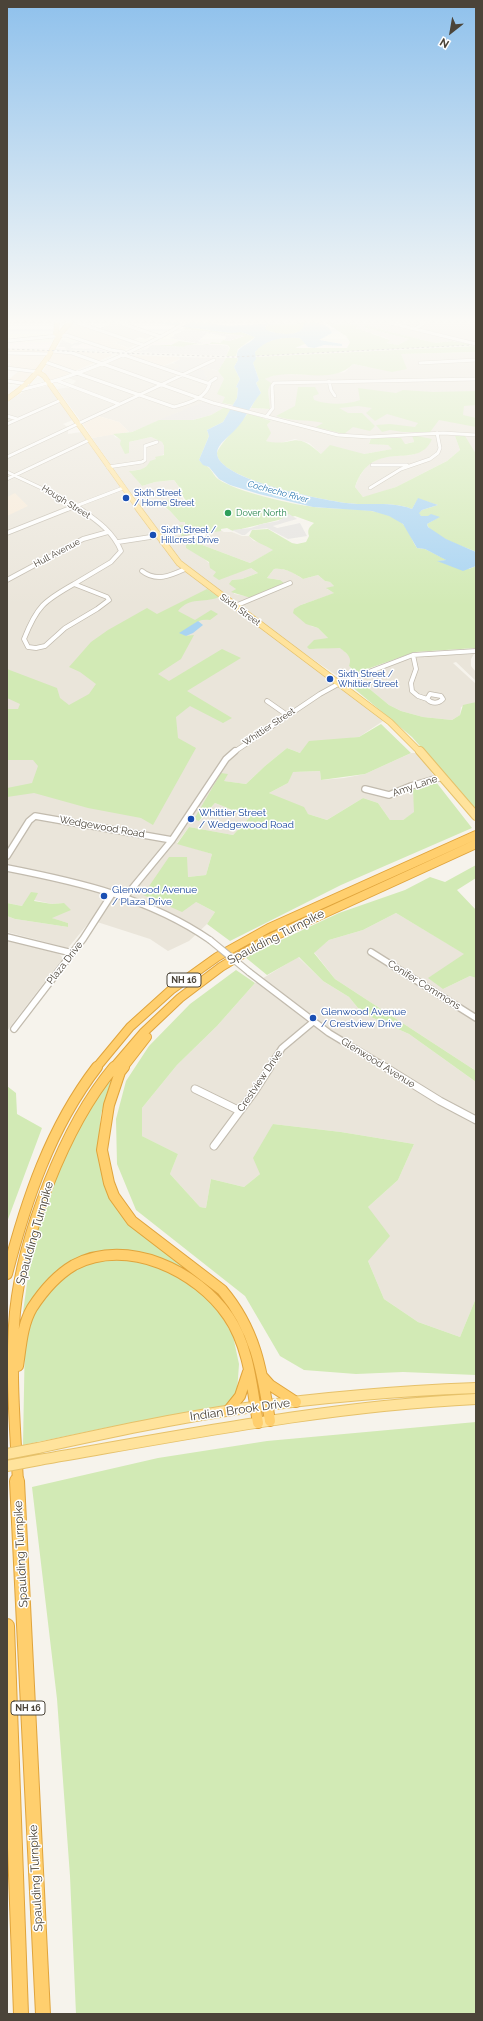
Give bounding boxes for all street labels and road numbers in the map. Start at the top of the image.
street label: Hough Street [40,483,92,521]
street label: Hull Avenue [32,536,82,570]
street label: Sixth Street [218,592,262,628]
street label: Whittier Street [241,706,297,748]
street label: Amy Lane [391,773,439,799]
street label: Wedgewood Road [58,814,146,840]
street label: Spaulding Turnpike [225,906,327,968]
street label: Plaza Drive [45,939,85,987]
street label: Conifer Commons [385,958,463,1012]
road number: NH 16 [167,973,201,987]
street label: Glenwood Avenue [339,1035,417,1091]
street label: Crestview Drive [235,1048,285,1114]
street label: Spaulding Turnpike [13,1180,57,1286]
street label: Indian Brook Drive [189,1396,291,1424]
street label: Spaulding Turnpike [11,1500,31,1608]
road number: NH 16 [11,1701,45,1715]
street label: Spaulding Turnpike [26,1824,46,1932]

